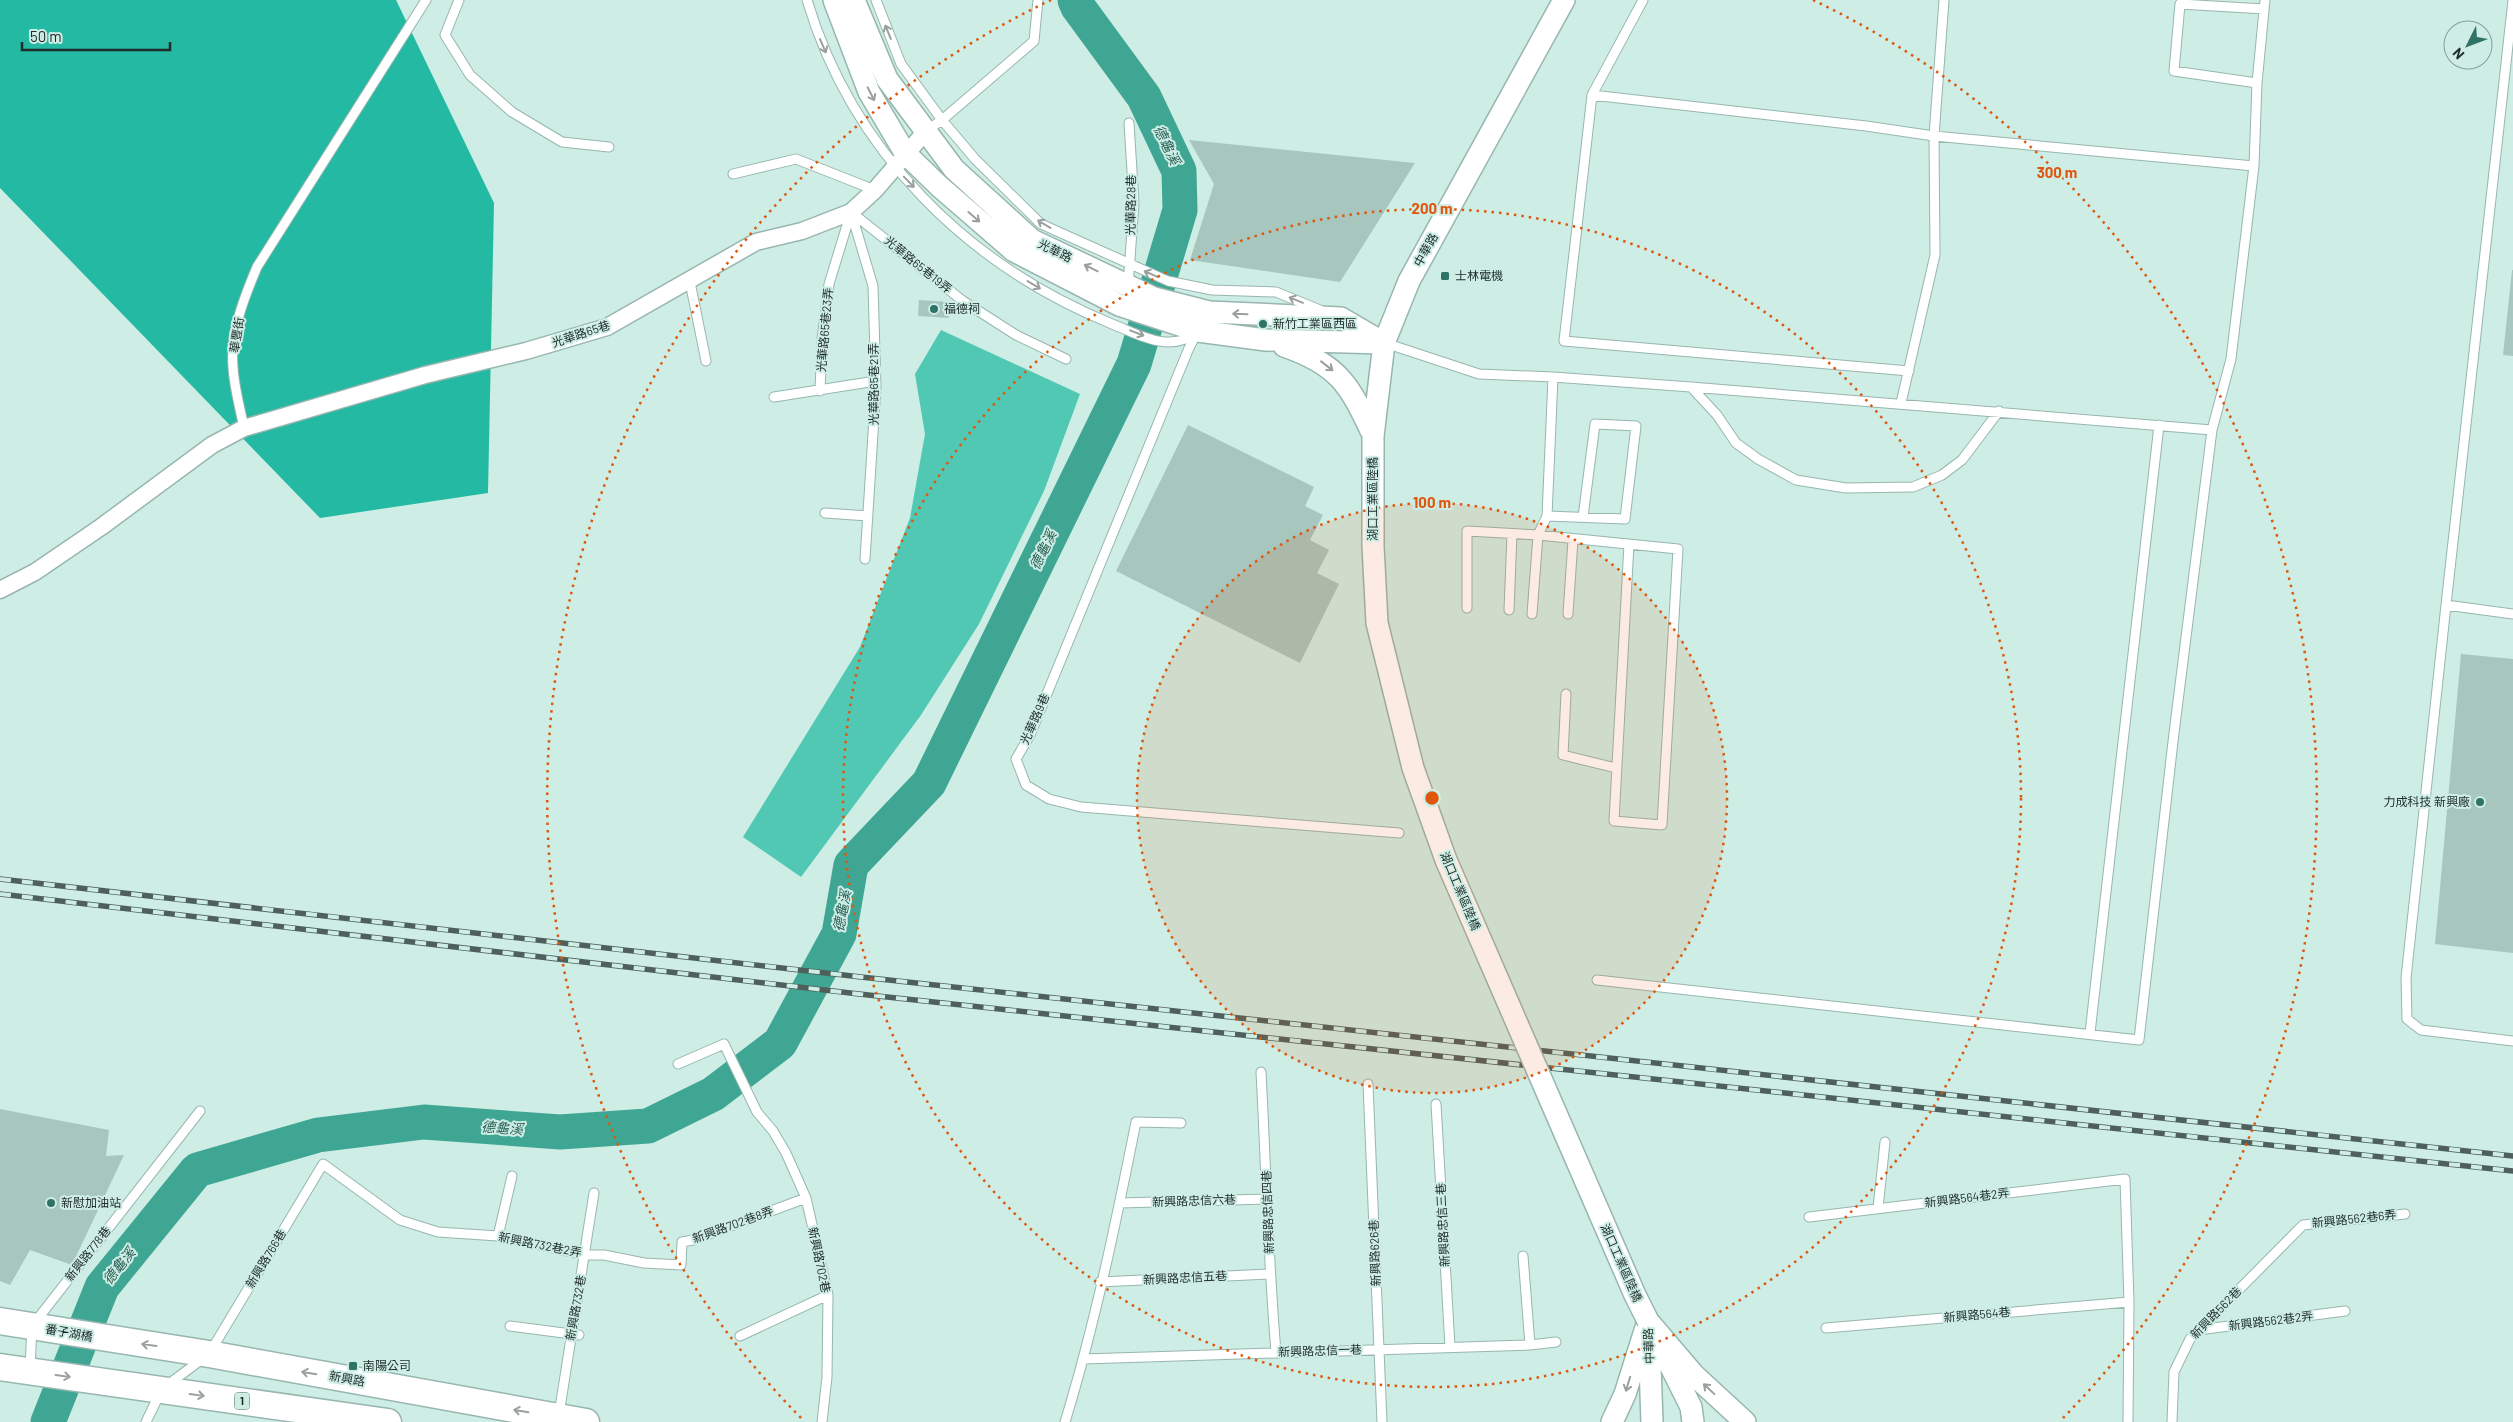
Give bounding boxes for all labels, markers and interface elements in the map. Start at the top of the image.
scale bar [22,20,170,52]
north arrow [2443,20,2493,70]
one-way arrow [883,25,893,40]
text: 50 m [30,27,62,45]
one-way arrow [818,38,828,53]
text: N [2449,45,2467,63]
one-way arrow [867,86,876,101]
water label: 德龜溪 [1151,122,1185,169]
text: 300 m [2037,163,2077,181]
street label: 光華路28巷 [1122,175,1138,235]
one-way arrow [903,176,915,188]
text: 200 m [1411,199,1453,217]
one-way arrow [968,211,981,223]
one-way arrow [1037,218,1051,229]
street label: 中華路 [1410,230,1440,269]
street label: 光華路65巷19弄 [882,233,955,296]
street label: 光華路 [1036,236,1075,264]
one-way arrow [1084,263,1099,273]
one-way arrow [1144,268,1159,278]
place label: 士林電機 [1455,268,1503,282]
marker: 士林電機 [1439,270,1451,282]
one-way arrow [1026,281,1040,291]
street label: 光華路65巷23弄 [813,287,835,373]
one-way arrow [1288,295,1304,304]
place label: 福德祠 [944,301,980,315]
marker: 福德祠 [928,303,940,315]
one-way arrow [1232,309,1248,318]
street label: 華豐街 [226,316,246,354]
place label: 新竹工業區西區 [1273,316,1357,330]
street label: 光華路65巷 [550,317,612,349]
marker: 新竹工業區西區 [1257,318,1269,330]
one-way arrow [1129,329,1144,338]
street label: 光華路65巷21弄 [866,343,880,425]
one-way arrow [1320,361,1334,371]
street label: 湖口工業區陸橋 [1365,457,1379,541]
text: 100 m [1413,493,1451,511]
water label: 德龜溪 [1026,525,1060,572]
street label: 光華路9巷 [1017,691,1052,746]
centre of rings [1423,789,1441,807]
place label: 力成科技 新興廠 [2384,794,2470,808]
marker: 力成科技 新興廠 [2474,796,2486,808]
street label: 湖口工業區陸橋 [1438,849,1484,932]
water label: 德龜溪 [829,887,854,933]
water label: 德龜溪 [480,1118,526,1138]
street label: 新興路忠信四巷 [1259,1170,1275,1254]
street label: 新興路忠信三巷 [1433,1183,1451,1267]
street label: 新興路564巷2弄 [1924,1185,2010,1209]
street label: 新興路忠信六巷 [1152,1192,1236,1208]
place label: 新慰加油站 [61,1195,121,1209]
marker: 新慰加油站 [45,1197,57,1209]
street label: 新興路702巷8弄 [690,1203,775,1245]
street label: 新興路562巷6弄 [2311,1207,2397,1229]
street label: 新興路626巷 [1366,1219,1382,1287]
street label: 湖口工業區陸橋 [1598,1221,1645,1304]
street label: 新興路778巷 [61,1223,113,1284]
street label: 新興路702巷 [806,1226,834,1294]
street label: 新興路766巷 [242,1227,288,1290]
street label: 新興路732巷2弄 [497,1229,583,1259]
water label: 德龜溪 [99,1242,140,1287]
street label: 新興路忠信五巷 [1143,1268,1227,1286]
street label: 新興路732巷 [562,1274,588,1342]
street label: 新興路562巷 [2187,1283,2244,1341]
street label: 新興路564巷 [1943,1304,2011,1324]
street label: 新興路562巷2弄 [2228,1308,2314,1332]
street label: 番子湖橋 [44,1321,94,1343]
street label: 中華路 [1640,1328,1656,1364]
one-way arrow [141,1340,157,1350]
street label: 新興路忠信一巷 [1278,1342,1362,1358]
place label: 南陽公司 [363,1358,411,1372]
marker: 南陽公司 [347,1360,359,1372]
one-way arrow [302,1367,318,1377]
street label: 新興路 [328,1368,366,1388]
one-way arrow [55,1372,71,1382]
one-way arrow [1623,1375,1633,1391]
one-way arrow [1703,1383,1716,1395]
one-way arrow [189,1390,205,1400]
road number: 1 [234,1392,250,1410]
one-way arrow [513,1406,529,1415]

